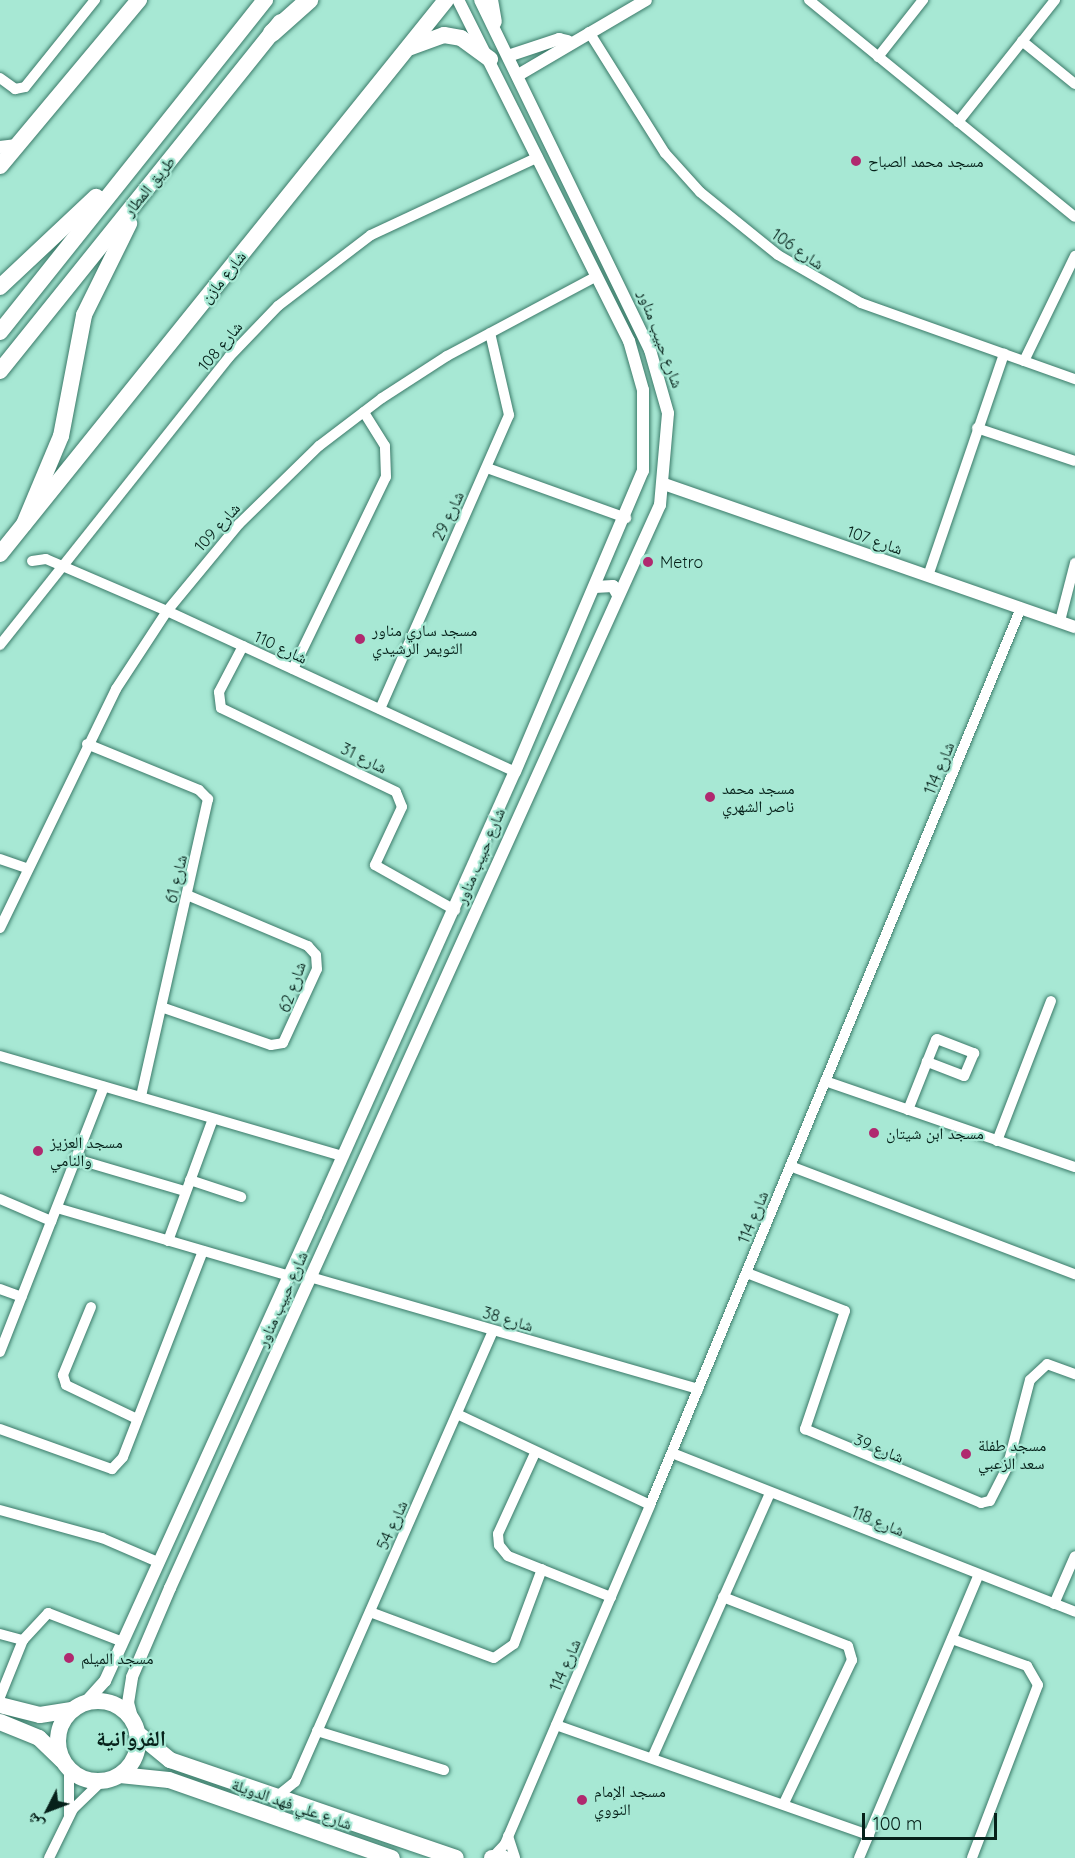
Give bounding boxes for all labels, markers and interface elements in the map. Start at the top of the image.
place label: مسجد محمد الصباح [868,151,984,171]
street label: طريق المطار [119,152,179,220]
marker: مسجد محمد الصباح [849,154,863,168]
street label: شارع 106 [768,225,828,273]
street label: شارع مازن [196,247,250,307]
street label: شارع حبيب مناور [634,288,688,390]
street label: شارع 108 [194,317,246,375]
street label: شارع 29 [428,488,468,544]
street label: شارع 109 [190,499,244,555]
street label: شارع 107 [845,522,905,558]
place label: Metro [660,552,703,572]
marker: Metro [641,555,655,569]
place label: مسجد ساري مناور الثويمر الرشيدي [372,620,477,658]
street label: شارع 110 [252,626,310,668]
marker: مسجد ساري مناور الثويمر الرشيدي [353,632,367,646]
street label: شارع 31 [338,739,390,777]
street label: شارع 114 [920,739,958,797]
place label: مسجد محمد ناصر الشهري [722,778,795,816]
marker: مسجد محمد ناصر الشهري [703,790,717,804]
street label: شارع حبيب مناور [451,805,509,907]
street label: شارع 61 [161,853,191,905]
street label: شارع 62 [274,959,310,1015]
place label: مسجد ابن شيتان [886,1123,984,1143]
marker: مسجد ابن شيتان [867,1126,881,1140]
place label: مسجد العزيز والنامي [50,1132,123,1170]
marker: مسجد العزيز والنامي [31,1144,45,1158]
street label: شارع 114 [734,1188,772,1246]
street label: شارع حبيب مناور [252,1248,312,1350]
street label: شارع 38 [480,1303,536,1335]
street label: شارع 39 [851,1429,907,1467]
place label: مسجد طفلة سعد الزعبي [978,1435,1046,1473]
marker: مسجد طفلة سعد الزعبي [959,1447,973,1461]
street label: شارع 54 [373,1497,411,1553]
street label: شارع 118 [849,1502,907,1540]
street label: شارع 114 [545,1636,585,1694]
place label: مسجد الميلم [81,1648,153,1668]
marker: مسجد الميلم [62,1651,76,1665]
district label: الفروانية [96,1726,166,1752]
street label: شارع علي فهد الدويلة [229,1774,355,1834]
north arrow [18,1780,78,1840]
place label: مسجد الإمام النووي [594,1781,666,1819]
marker: مسجد الإمام النووي [575,1793,589,1807]
scale bar [865,1801,1000,1839]
text: ش [22,1809,48,1835]
text: 100 m [873,1812,922,1835]

